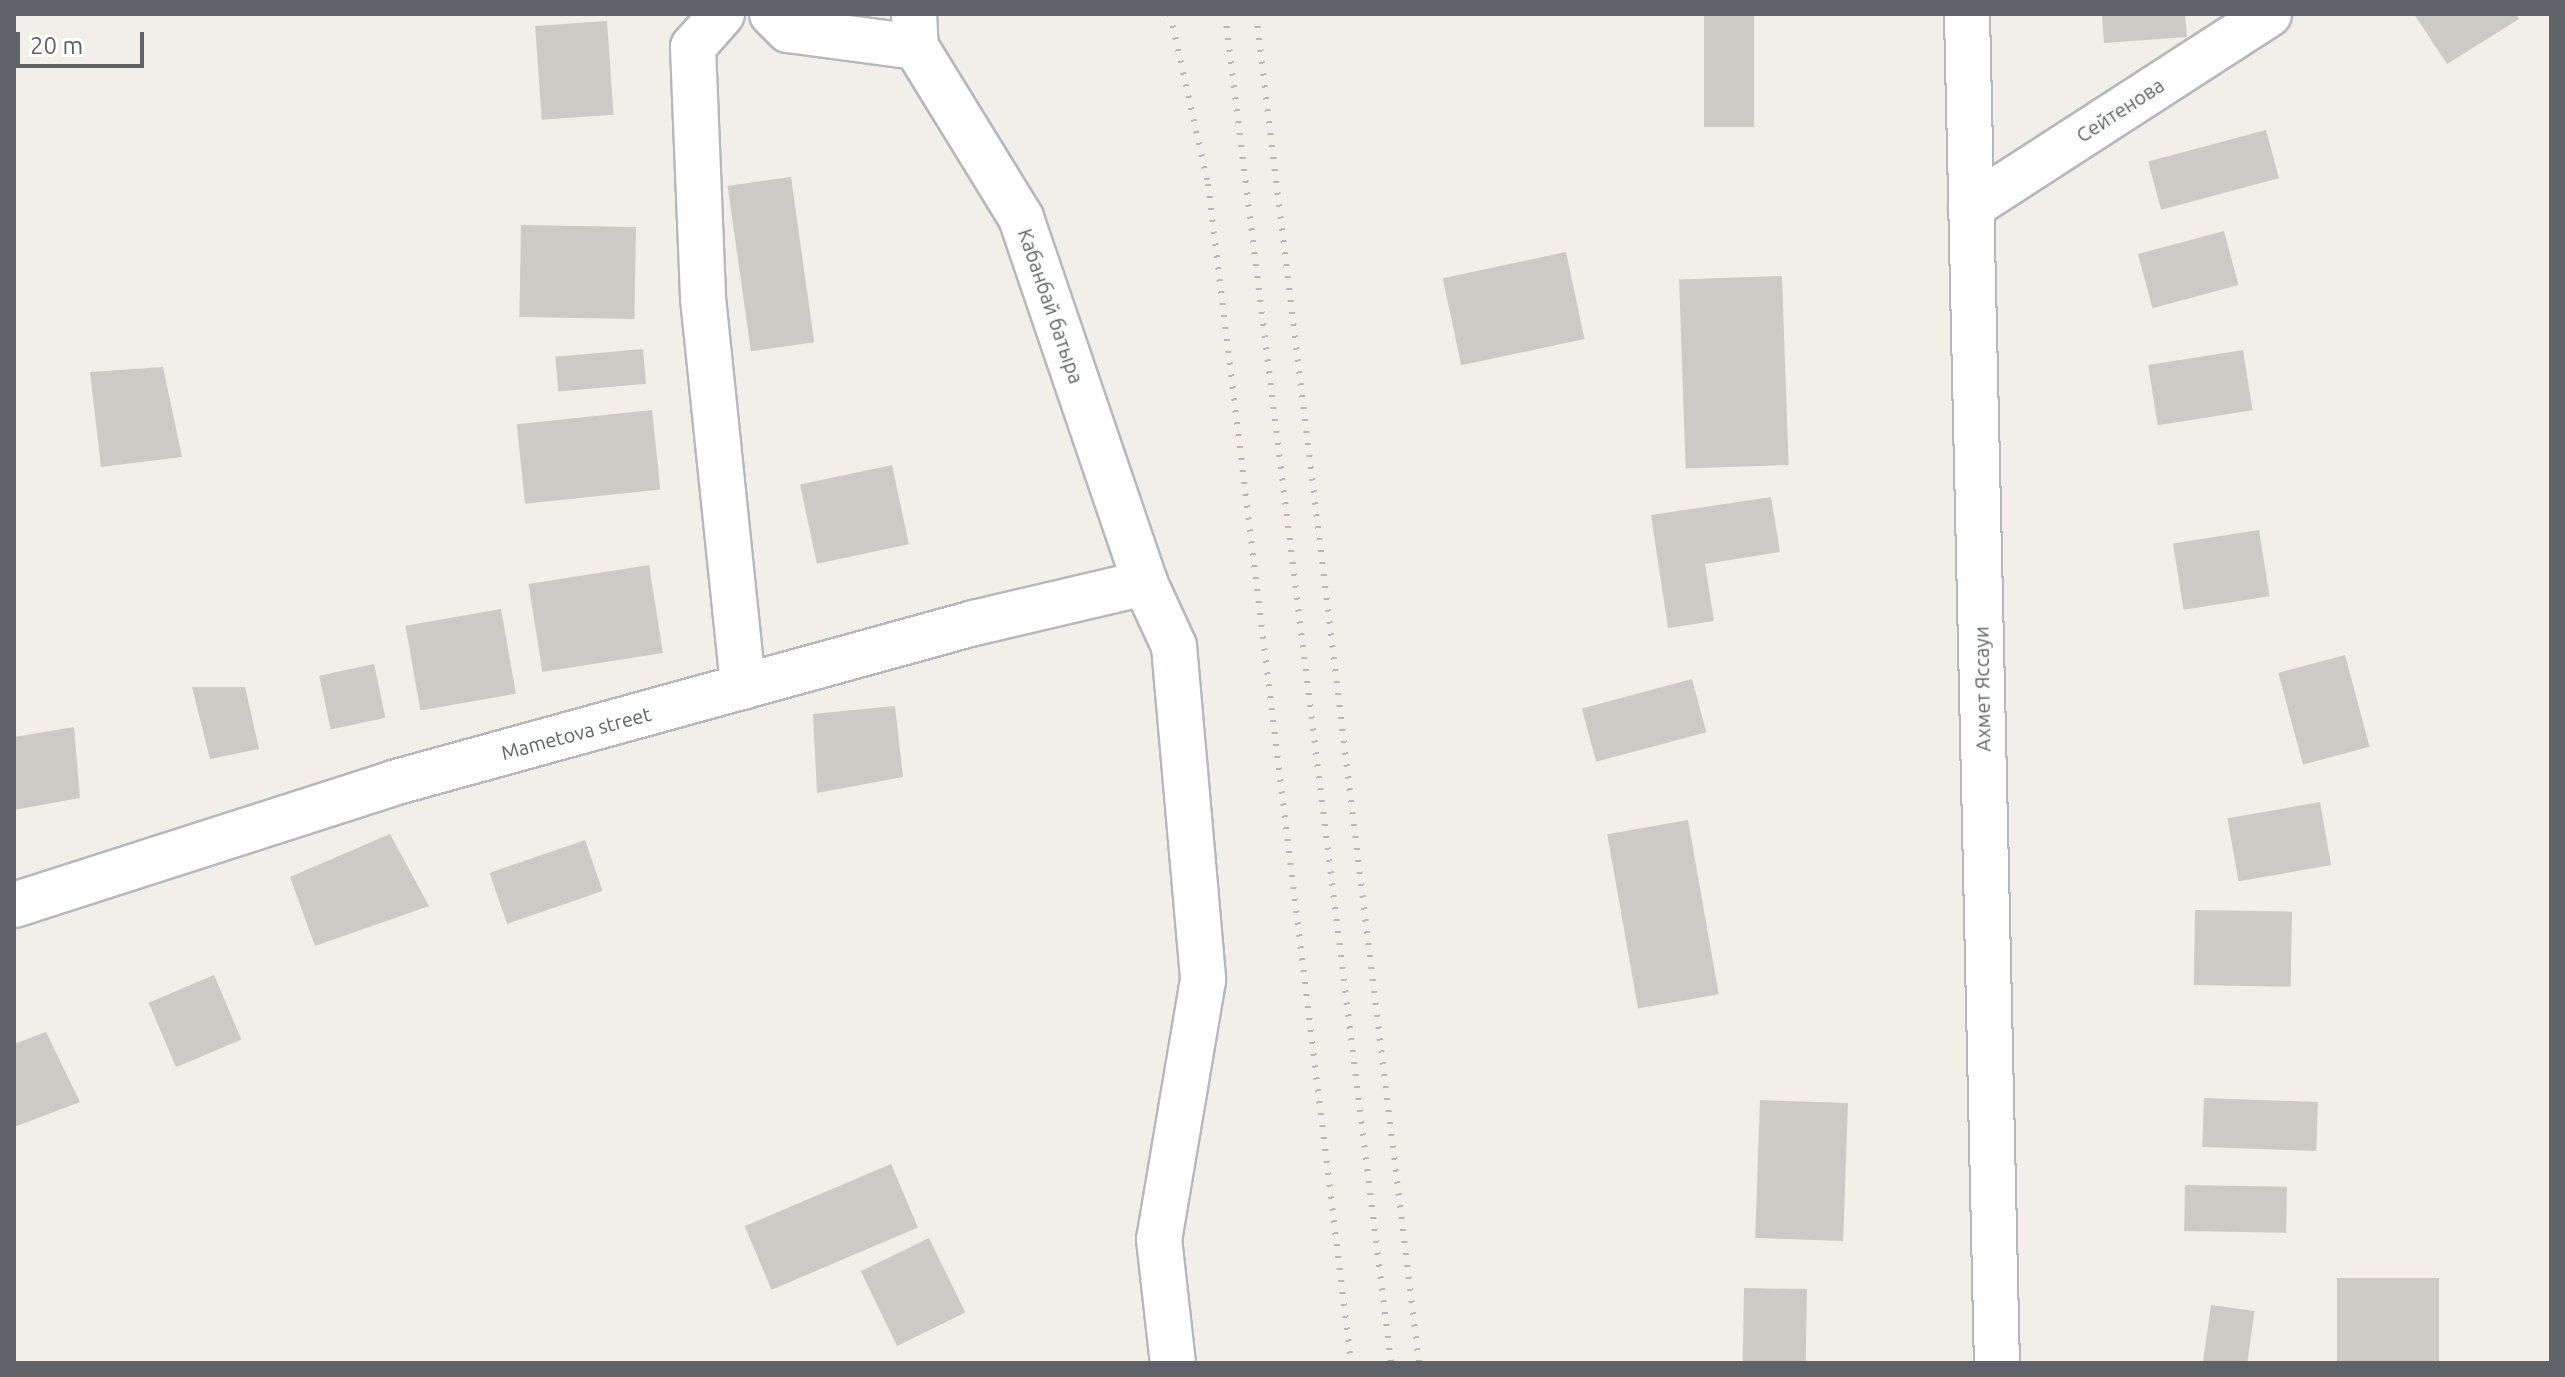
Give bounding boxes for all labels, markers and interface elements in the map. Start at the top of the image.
scale bar [20,16,148,66]
text: 20 m [30,32,83,59]
street label: Сейтенова [2072,73,2168,147]
street label: Кабанбай батыра [1013,225,1089,387]
street label: Ахмет Яссауи [1969,626,1995,752]
street label: Mametova street [498,701,654,765]

